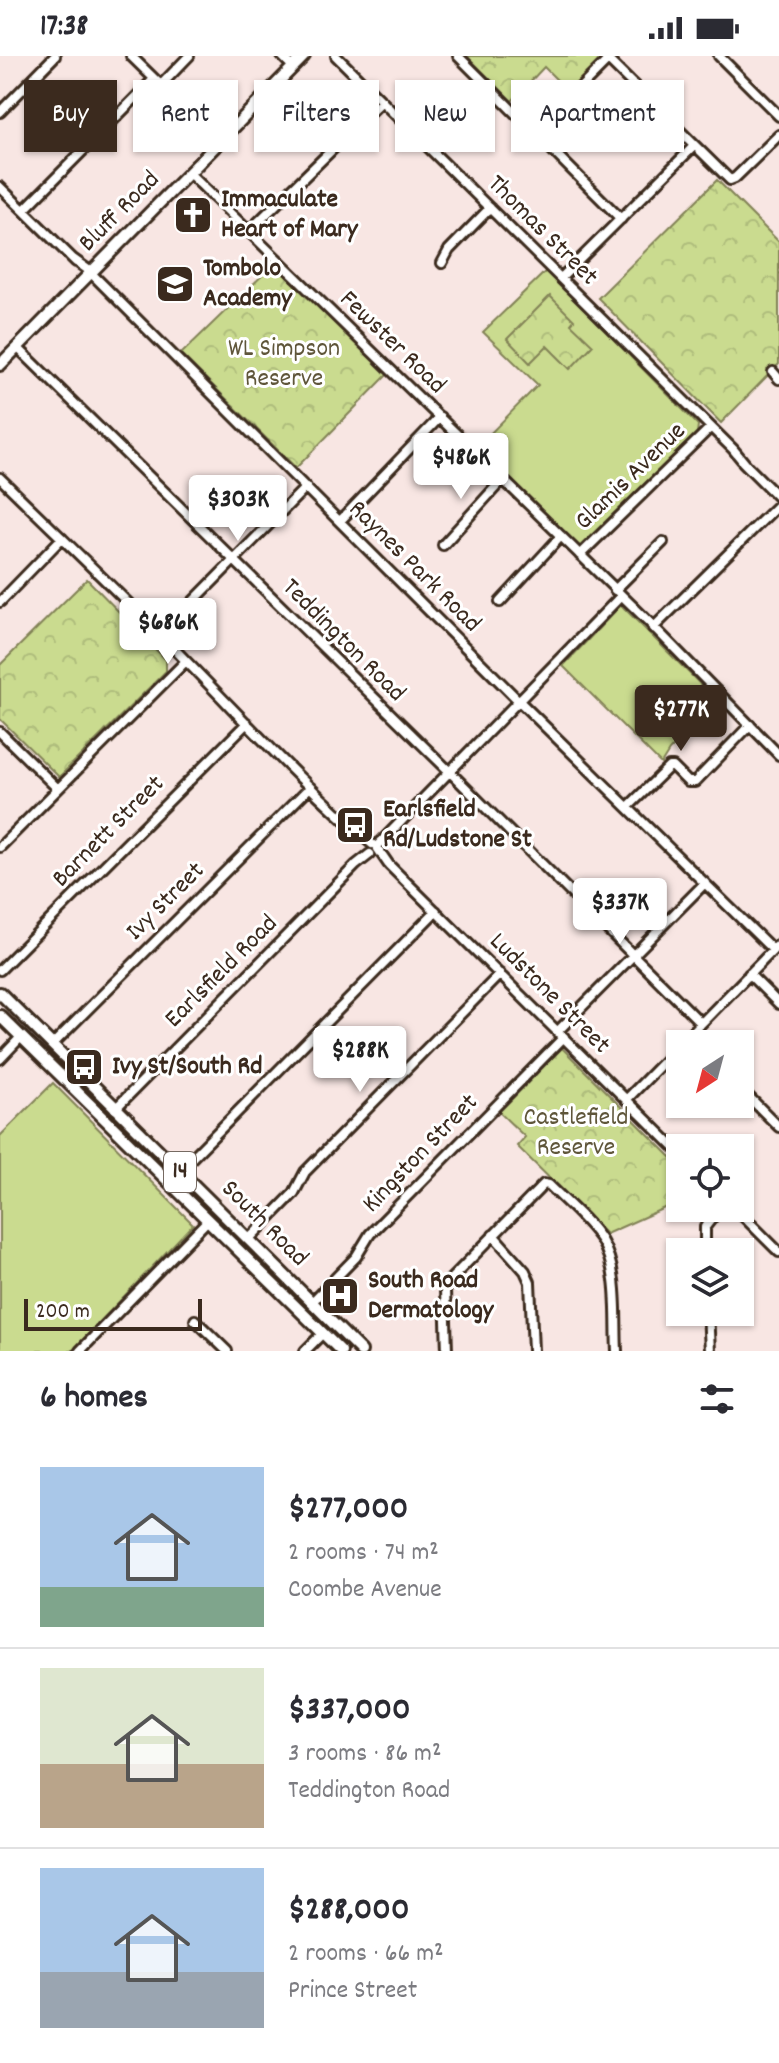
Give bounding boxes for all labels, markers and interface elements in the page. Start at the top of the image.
text: 17:38 [40,7,88,50]
chip: Buy [24,80,117,152]
chip: Rent [133,80,238,152]
chip: Filters [254,80,379,152]
chip: New [395,80,495,152]
chip: Apartment [511,80,684,152]
street label: Bluff Road [71,163,169,261]
street label: Thomas Street [478,167,606,295]
place label: Immaculate Heart of Mary [221,182,359,249]
church icon: Immaculate Heart of Mary [172,194,214,236]
place label: Tombolo Academy [203,251,293,318]
school or university icon: Tombolo Academy [154,263,196,305]
street label: Fewster Road [330,282,454,404]
park label: WL Simpson Reserve [228,331,340,398]
street label: Glamis Avenue [567,414,695,540]
pin: $486K [405,433,517,501]
text: $486K [431,440,491,477]
pin: $303K [182,475,294,543]
text: $303K [207,482,269,519]
street label: Raynes Park Road [339,492,489,642]
street label: Teddington Road [273,571,413,711]
pin: $686K [112,598,224,666]
text: $686K [137,605,199,642]
pin: $277K [625,685,737,753]
text: $277K [653,692,709,729]
street label: Barnett Street [44,767,174,897]
place label: Earlsfield Rd/Ludstone St [383,792,532,859]
bus stop icon: Earlsfield Rd/Ludstone St [334,804,376,846]
street label: Ivy Street [118,854,214,950]
pin: $337K [564,878,676,946]
text: $337K [591,885,649,922]
street label: Earlsfield Road [157,907,287,1037]
street label: Ludstone Street [480,925,618,1063]
pin: $288K [304,1026,416,1094]
north arrow [666,1030,754,1118]
map controls [666,1030,754,1326]
text: $288K [331,1033,389,1070]
bus stop icon: Ivy St/South Rd [63,1046,105,1088]
place label: Ivy St/South Rd [112,1049,262,1086]
street label: Kingston Street [354,1086,488,1222]
park label: Castlefield Reserve [523,1100,629,1167]
button: locate [666,1134,754,1222]
road number: 14 [164,1152,196,1192]
street label: South Road [212,1172,316,1276]
button: layers [666,1238,754,1326]
place label: South Road Dermatology [368,1263,495,1330]
hospital icon: South Road Dermatology [319,1275,361,1317]
scale bar [24,1295,202,1331]
text: 200 m [36,1297,90,1328]
text: 6 homes [40,1375,148,1424]
icon: filters [695,1377,739,1421]
text: $277,000 [288,1486,408,1535]
icon: home [104,1499,200,1595]
text: 2 rooms · 74 m² [288,1535,439,1572]
text: Coombe Avenue [288,1572,442,1609]
text: $337,000 [288,1687,411,1736]
icon: home [104,1700,200,1796]
text: 3 rooms · 86 m² [288,1736,441,1773]
text: Teddington Road [288,1773,450,1810]
text: $288,000 [288,1887,409,1936]
icon: home [104,1900,200,1996]
text: 2 rooms · 66 m² [288,1936,444,1973]
text: Prince Street [288,1973,417,2010]

